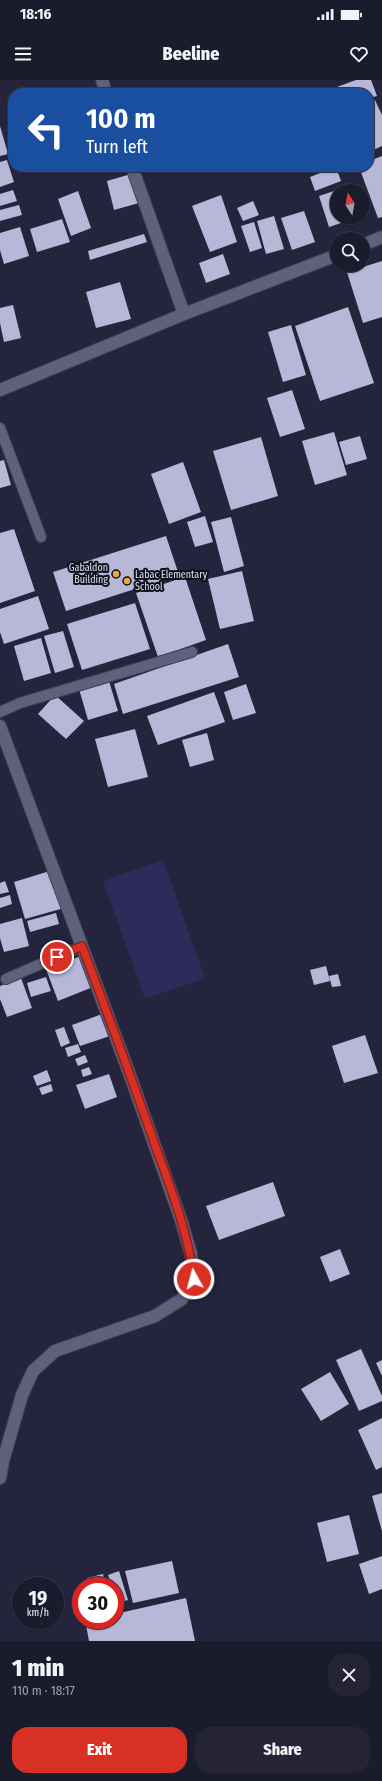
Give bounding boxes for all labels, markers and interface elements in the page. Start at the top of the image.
text: 18:16 [20,5,51,23]
icon: menu [12,43,34,65]
text: Beeline [163,43,219,65]
icon: heart [348,43,370,65]
text: 100 m [86,102,156,135]
icon: left [20,104,72,156]
text: Turn left [86,136,148,158]
north arrow [330,184,370,224]
map controls [330,184,370,272]
button: search [330,232,370,272]
place label: Gabaldon Building [69,562,108,586]
marker: Gabaldon Building [111,569,121,579]
place label: Labac Elementary School [135,569,208,593]
marker: Labac Elementary School [122,576,132,586]
pin [40,940,74,974]
icon: arrive [46,946,68,968]
position arrow [173,1258,215,1300]
speed limit sign: 30 [72,1577,124,1629]
text: 19 [29,1586,47,1610]
text: km/h [27,1607,49,1619]
text: 1 min [12,1654,64,1682]
button: close [328,1654,370,1696]
text: 110 m · 18:17 [12,1683,75,1698]
button: Exit [12,1727,187,1773]
button: Share [195,1727,370,1773]

